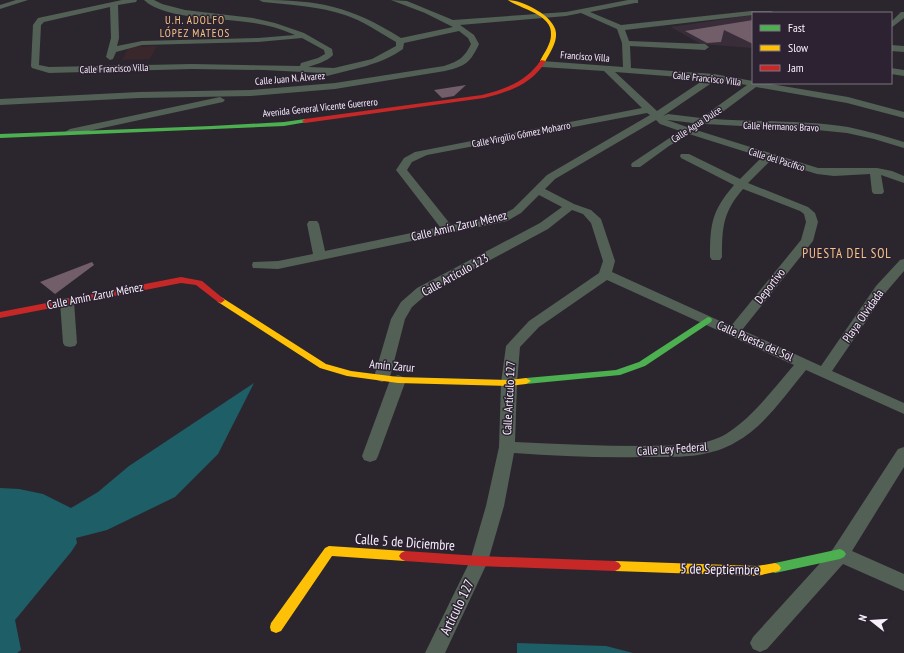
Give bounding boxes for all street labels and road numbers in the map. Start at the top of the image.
street label: Francisco Villa [560,48,610,65]
street label: Calle Francisco Villa [79,61,149,76]
street label: Calle Francisco Villa [672,68,742,89]
street label: Calle Juan N. Álvarez [254,69,326,88]
street label: Avenida General Vicente Guerrero [262,95,378,120]
street label: Calle Agua Dulce [668,103,724,146]
street label: Calle Virgilio Gómez Moharro [471,119,572,150]
street label: Calle Hermanos Bravo [743,119,819,134]
street label: Calle del Pacífico [747,145,807,174]
street label: Calle Amín Zarur Ménez [410,207,508,244]
street label: Calle Artículo 123 [419,250,491,299]
street label: Deportivo [751,265,788,306]
street label: Calle Amín Zarur Ménez [45,279,144,312]
street label: Playa Olvidada [839,286,886,345]
street label: Calle Puesta del Sol [715,317,796,364]
street label: Amín Zarur [369,356,416,375]
street label: Calle Artículo 127 [499,360,518,435]
street label: Calle Ley Federal [636,439,708,458]
street label: Calle 5 de Diciembre [354,530,456,554]
street label: 5 de Septiembre [680,559,760,579]
street label: Artículo 127 [436,576,478,638]

